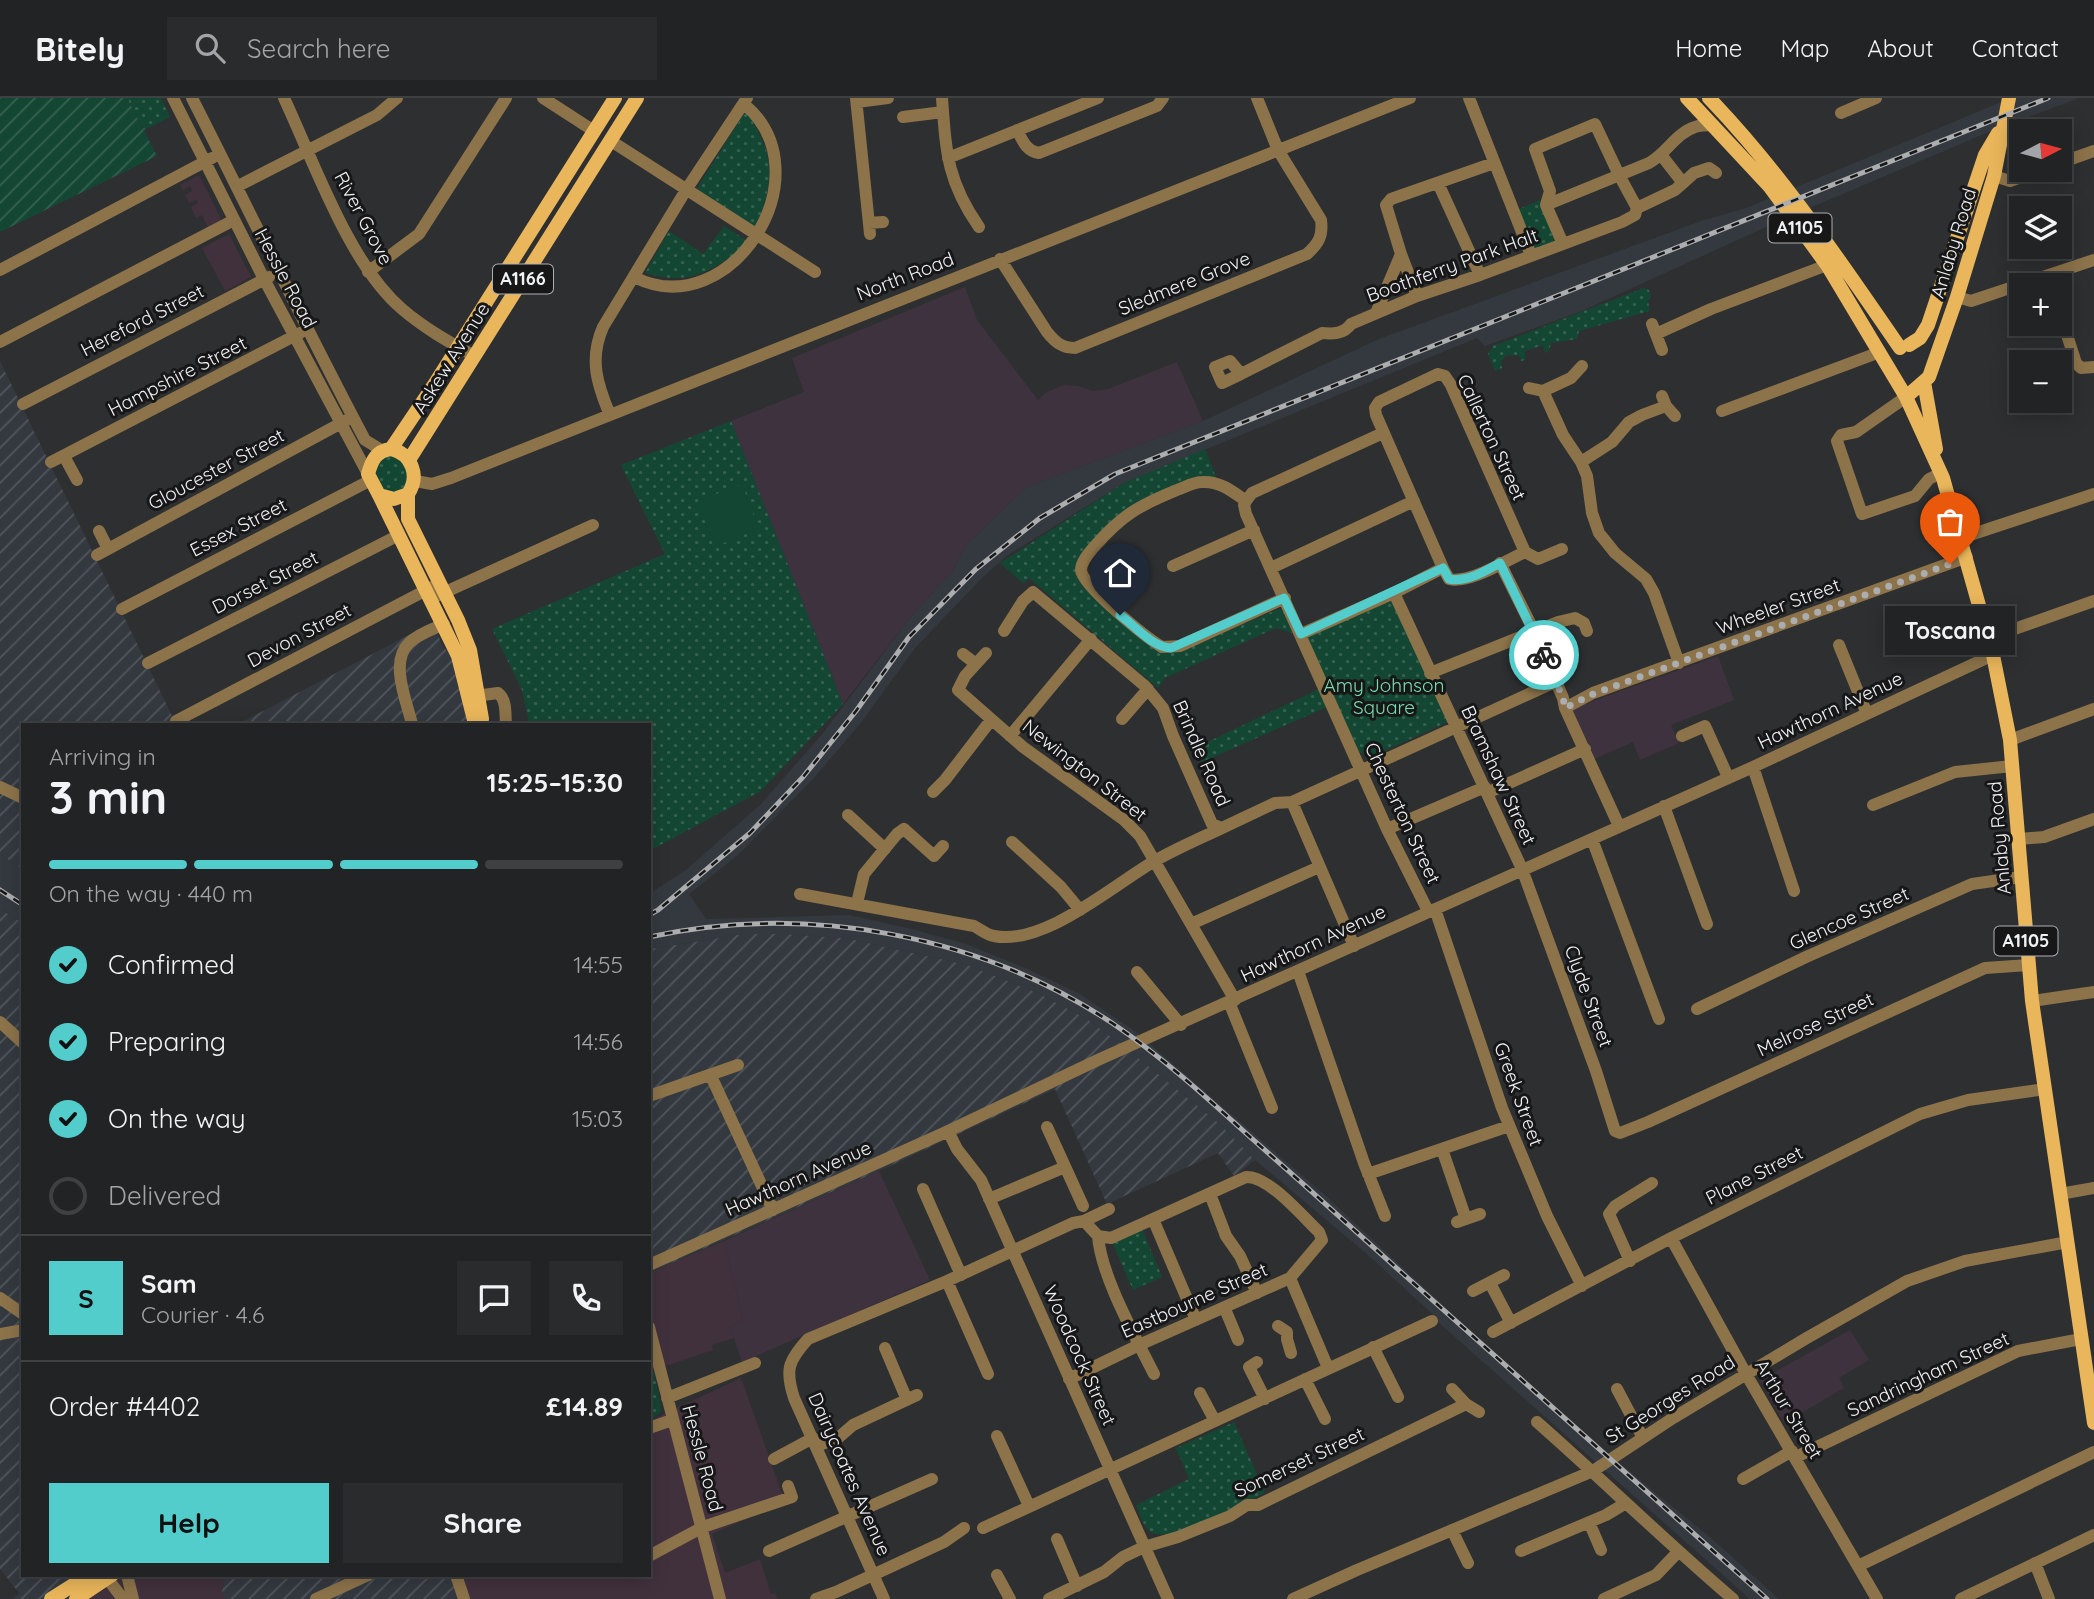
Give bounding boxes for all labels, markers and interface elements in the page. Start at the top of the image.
search box [167,17,657,80]
text: Bitely [35,28,125,69]
icon: search [191,29,229,67]
text: Search here [247,32,391,65]
text: Home [1675,33,1742,63]
text: Map [1780,33,1829,63]
text: About [1867,33,1934,63]
text: Contact [1972,33,2059,63]
north arrow [2009,119,2072,182]
map controls [2009,119,2072,413]
street label: River Grove [329,167,399,269]
street label: Anlaby Road [1925,185,1981,301]
button: layers [2009,196,2072,259]
road number: A1105 [1769,214,1832,243]
street label: Boothferry Park Halt [1363,223,1541,307]
street label: Hessle Road [250,224,322,332]
street label: North Road [853,246,957,306]
street label: Sledmere Grove [1115,246,1253,320]
road number: A1166 [493,264,553,294]
button: + [2009,273,2072,336]
street label: Hereford Street [76,279,208,361]
street label: Askew Avenue [407,298,495,418]
street label: Hampshire Street [104,331,250,421]
button: − [2009,350,2072,413]
street label: Callerton Street [1452,370,1532,504]
street label: Gloucester Street [144,423,288,515]
street label: Essex Street [186,492,290,562]
pin [1920,492,1980,564]
icon: bag [1931,503,1969,541]
pin [1090,543,1150,615]
street label: Dorset Street [208,545,322,619]
icon: home [1101,554,1139,592]
street label: Wheeler Street [1713,572,1843,640]
street label: Devon Street [243,598,355,672]
callout: Toscana [1885,606,2015,655]
text: Toscana [1904,616,1996,645]
courier [1509,620,1579,690]
icon: bike [1525,636,1563,674]
street label: Hawthorn Avenue [1754,666,1906,754]
park label: Amy Johnson Square [1324,673,1445,719]
street label: Brindle Road [1168,696,1236,810]
street label: Bramshaw Street [1456,702,1542,848]
street label: Newington Street [1018,714,1152,826]
street label: Chesterton Street [1360,739,1446,887]
text: Arriving in [49,742,156,771]
text: 15:25–15:30 [487,766,623,799]
text: 3 min [49,768,167,826]
street label: Anlaby Road [1982,780,2016,896]
text: On the way · 440 m [49,879,253,908]
street label: Glencoe Street [1786,881,1912,955]
street label: Hawthorn Avenue [1237,899,1389,987]
road number: A1105 [1994,926,2058,956]
street label: Clyde Street [1560,942,1618,1050]
icon: check [49,946,87,984]
text: Confirmed [108,948,235,981]
text: 14:55 [573,950,623,979]
street label: Melrose Street [1753,987,1877,1061]
icon: check [49,1023,87,1061]
text: Preparing [108,1025,226,1058]
text: 14:56 [574,1027,623,1056]
street label: Greek Street [1489,1039,1549,1149]
icon: check [49,1100,87,1138]
text: On the way [108,1102,246,1135]
text: 15:03 [572,1104,623,1133]
street label: Hawthorn Avenue [721,1135,875,1221]
street label: Plane Street [1701,1140,1807,1210]
text: Delivered [108,1179,221,1212]
street label: Eastbourne Street [1117,1257,1271,1343]
button: chat [457,1261,531,1335]
button: phone [549,1261,623,1335]
text: Sam [141,1267,197,1300]
street label: Woodcock Street [1038,1281,1122,1429]
text: S [78,1282,94,1315]
text: Courier · 4.6 [141,1300,264,1329]
street label: Sandringham Street [1843,1326,2013,1422]
street label: St Georges Road [1601,1350,1739,1448]
street label: Arthur Street [1750,1355,1828,1463]
street label: Dairycoates Avenue [803,1389,897,1559]
text: Order #4402 [49,1390,200,1423]
text: £14.89 [546,1390,623,1423]
street label: Hessle Road [677,1402,729,1514]
street label: Somerset Street [1230,1421,1368,1503]
button: Help [49,1483,329,1563]
button: Share [343,1483,623,1563]

